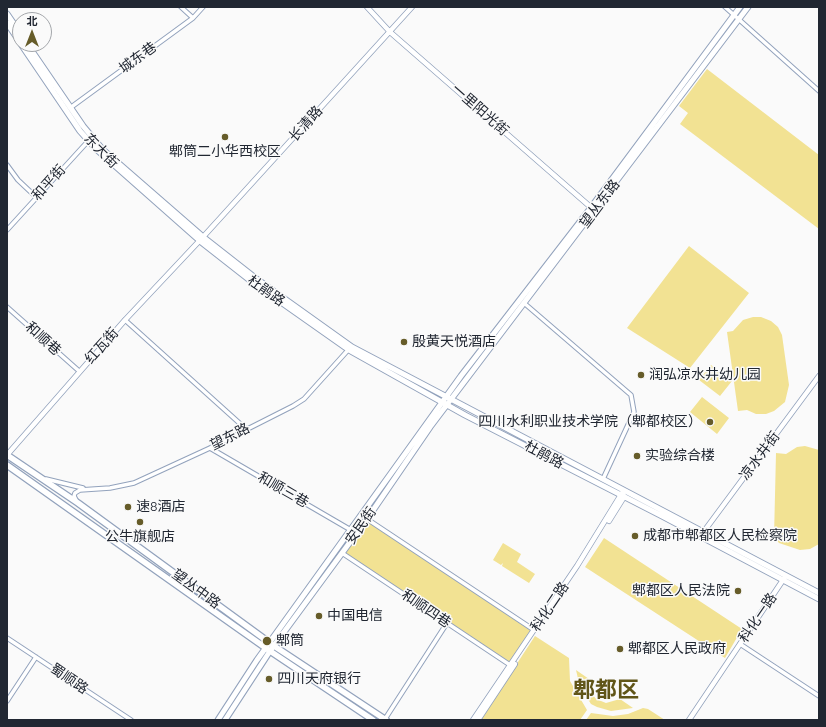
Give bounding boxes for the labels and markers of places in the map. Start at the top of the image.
marker: 郫筒二小华西校区 [220,132,230,142]
place label: 郫筒二小华西校区 [169,144,281,160]
place label: 殷黄天悦酒店 [412,334,496,350]
marker: 殷黄天悦酒店 [399,337,409,347]
place label: 润弘凉水井幼儿园 [649,367,761,383]
marker: 润弘凉水井幼儿园 [636,370,646,380]
place label: 四川水利职业技术学院（郫都校区） [478,414,702,430]
marker: 四川水利职业技术学院（郫都校区） [705,417,715,427]
place label: 实验综合楼 [645,448,715,464]
marker: 实验综合楼 [632,451,642,461]
place label: 速8酒店 [136,499,186,515]
marker: 速8酒店 [123,502,133,512]
marker: 公牛旗舰店 [135,517,145,527]
place label: 成都市郫都区人民检察院 [643,528,797,544]
place label: 公牛旗舰店 [105,529,175,545]
marker: 成都市郫都区人民检察院 [630,531,640,541]
place label: 郫都区人民法院 [632,583,730,599]
marker: 郫都区人民法院 [733,586,743,596]
place label: 中国电信 [327,608,383,624]
marker: 中国电信 [314,611,324,621]
place label: 郫筒 [276,633,304,649]
marker: 郫筒 [261,635,273,647]
place label: 郫都区人民政府 [628,641,726,657]
marker: 郫都区人民政府 [615,644,625,654]
place label: 四川天府银行 [277,671,361,687]
marker: 四川天府银行 [264,674,274,684]

